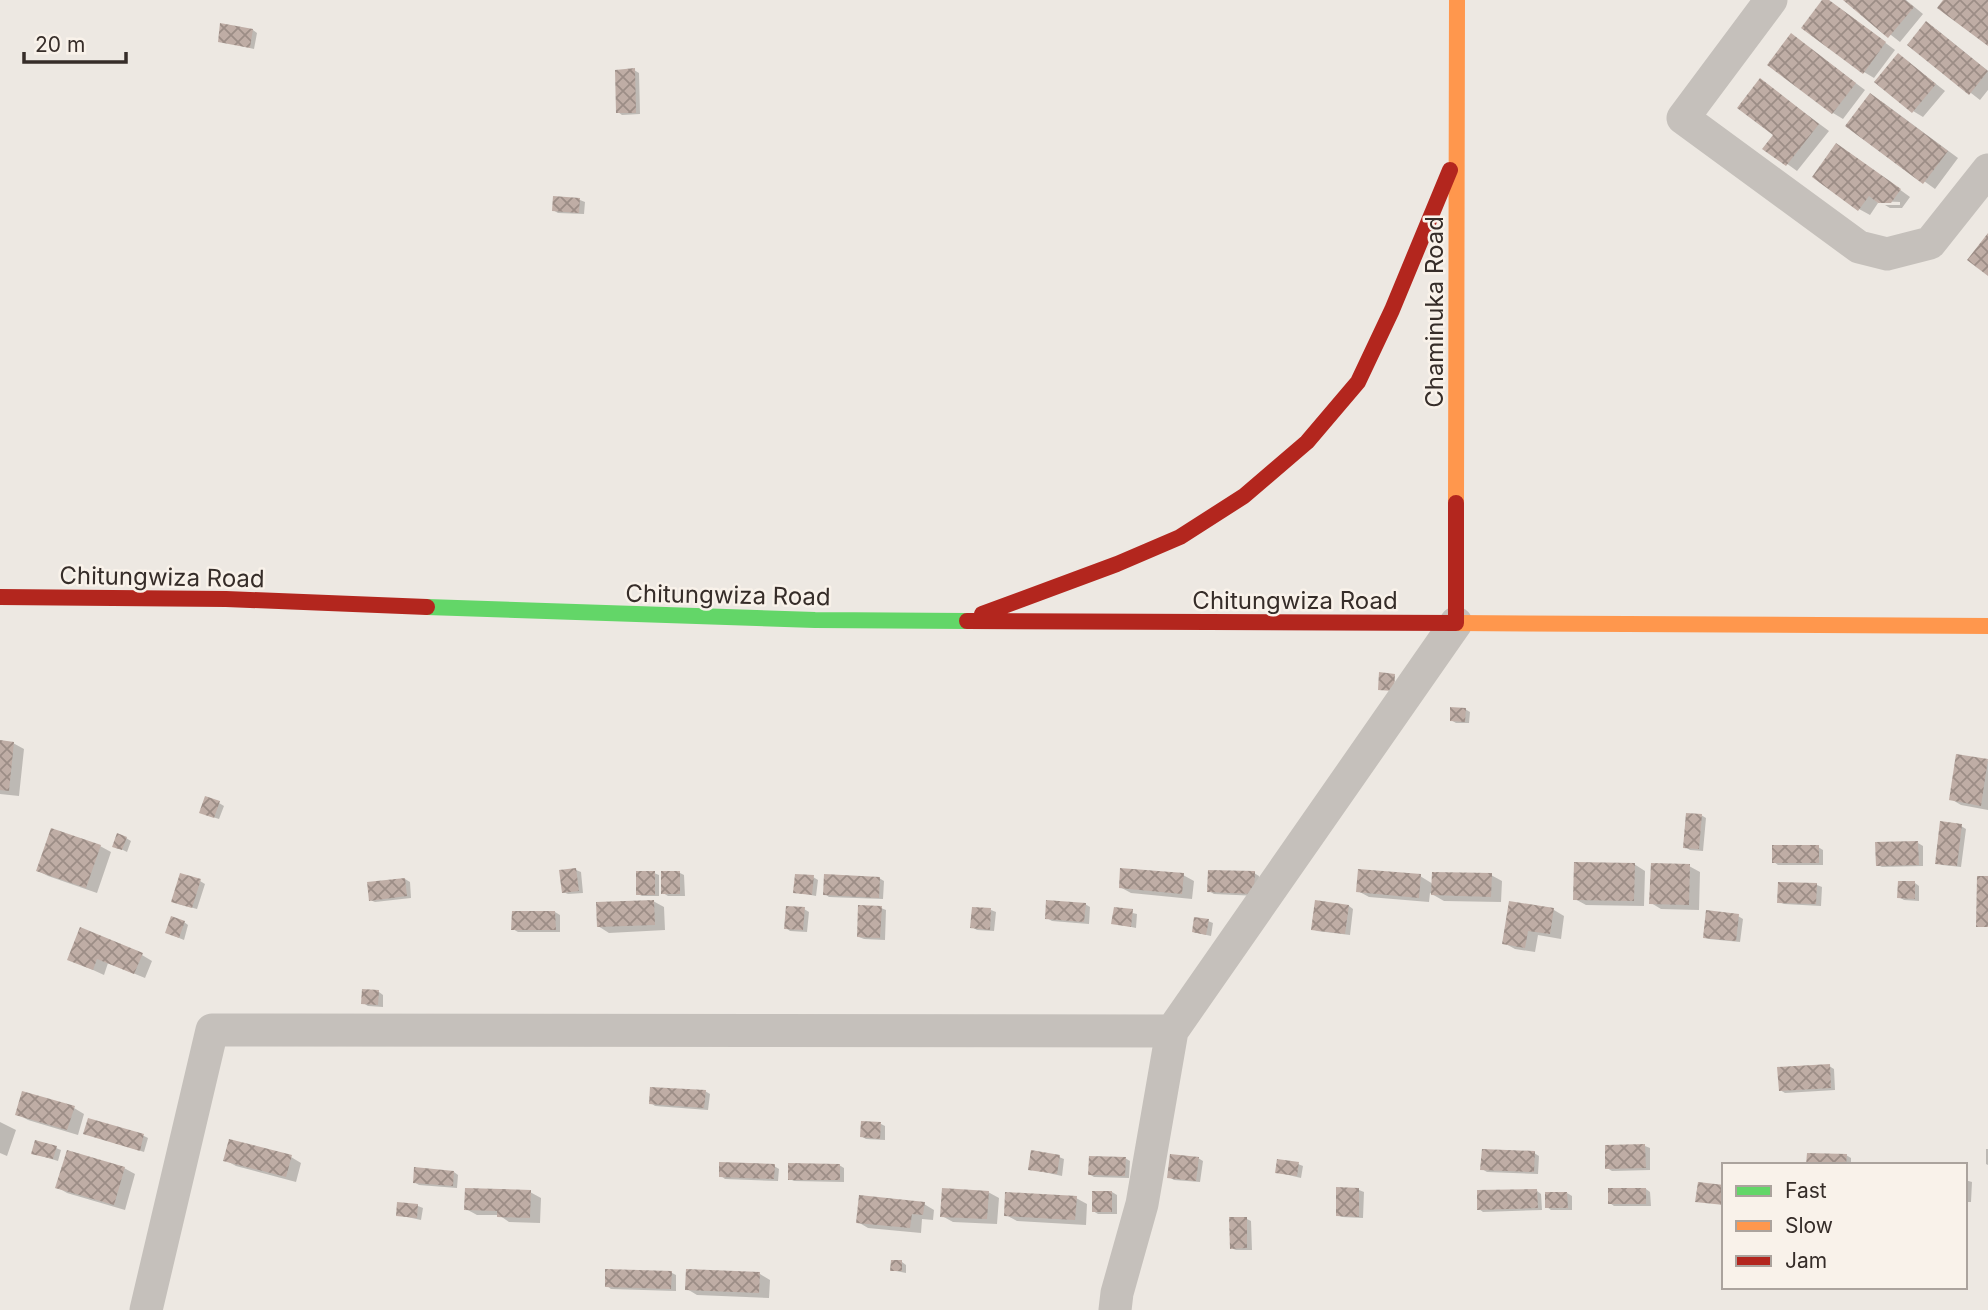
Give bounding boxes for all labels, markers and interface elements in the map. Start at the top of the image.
scale bar [24,21,126,65]
text: 20 m [35,32,85,57]
street label: Chaminuka Road [1420,216,1449,408]
street label: Chitungwiza Road [59,561,265,593]
street label: Chitungwiza Road [625,579,831,611]
street label: Chitungwiza Road [1192,586,1398,615]
legend [1722,1163,1967,1289]
text: Fast [1785,1178,1827,1203]
text: Slow [1785,1213,1833,1238]
text: Jam [1785,1248,1827,1273]

